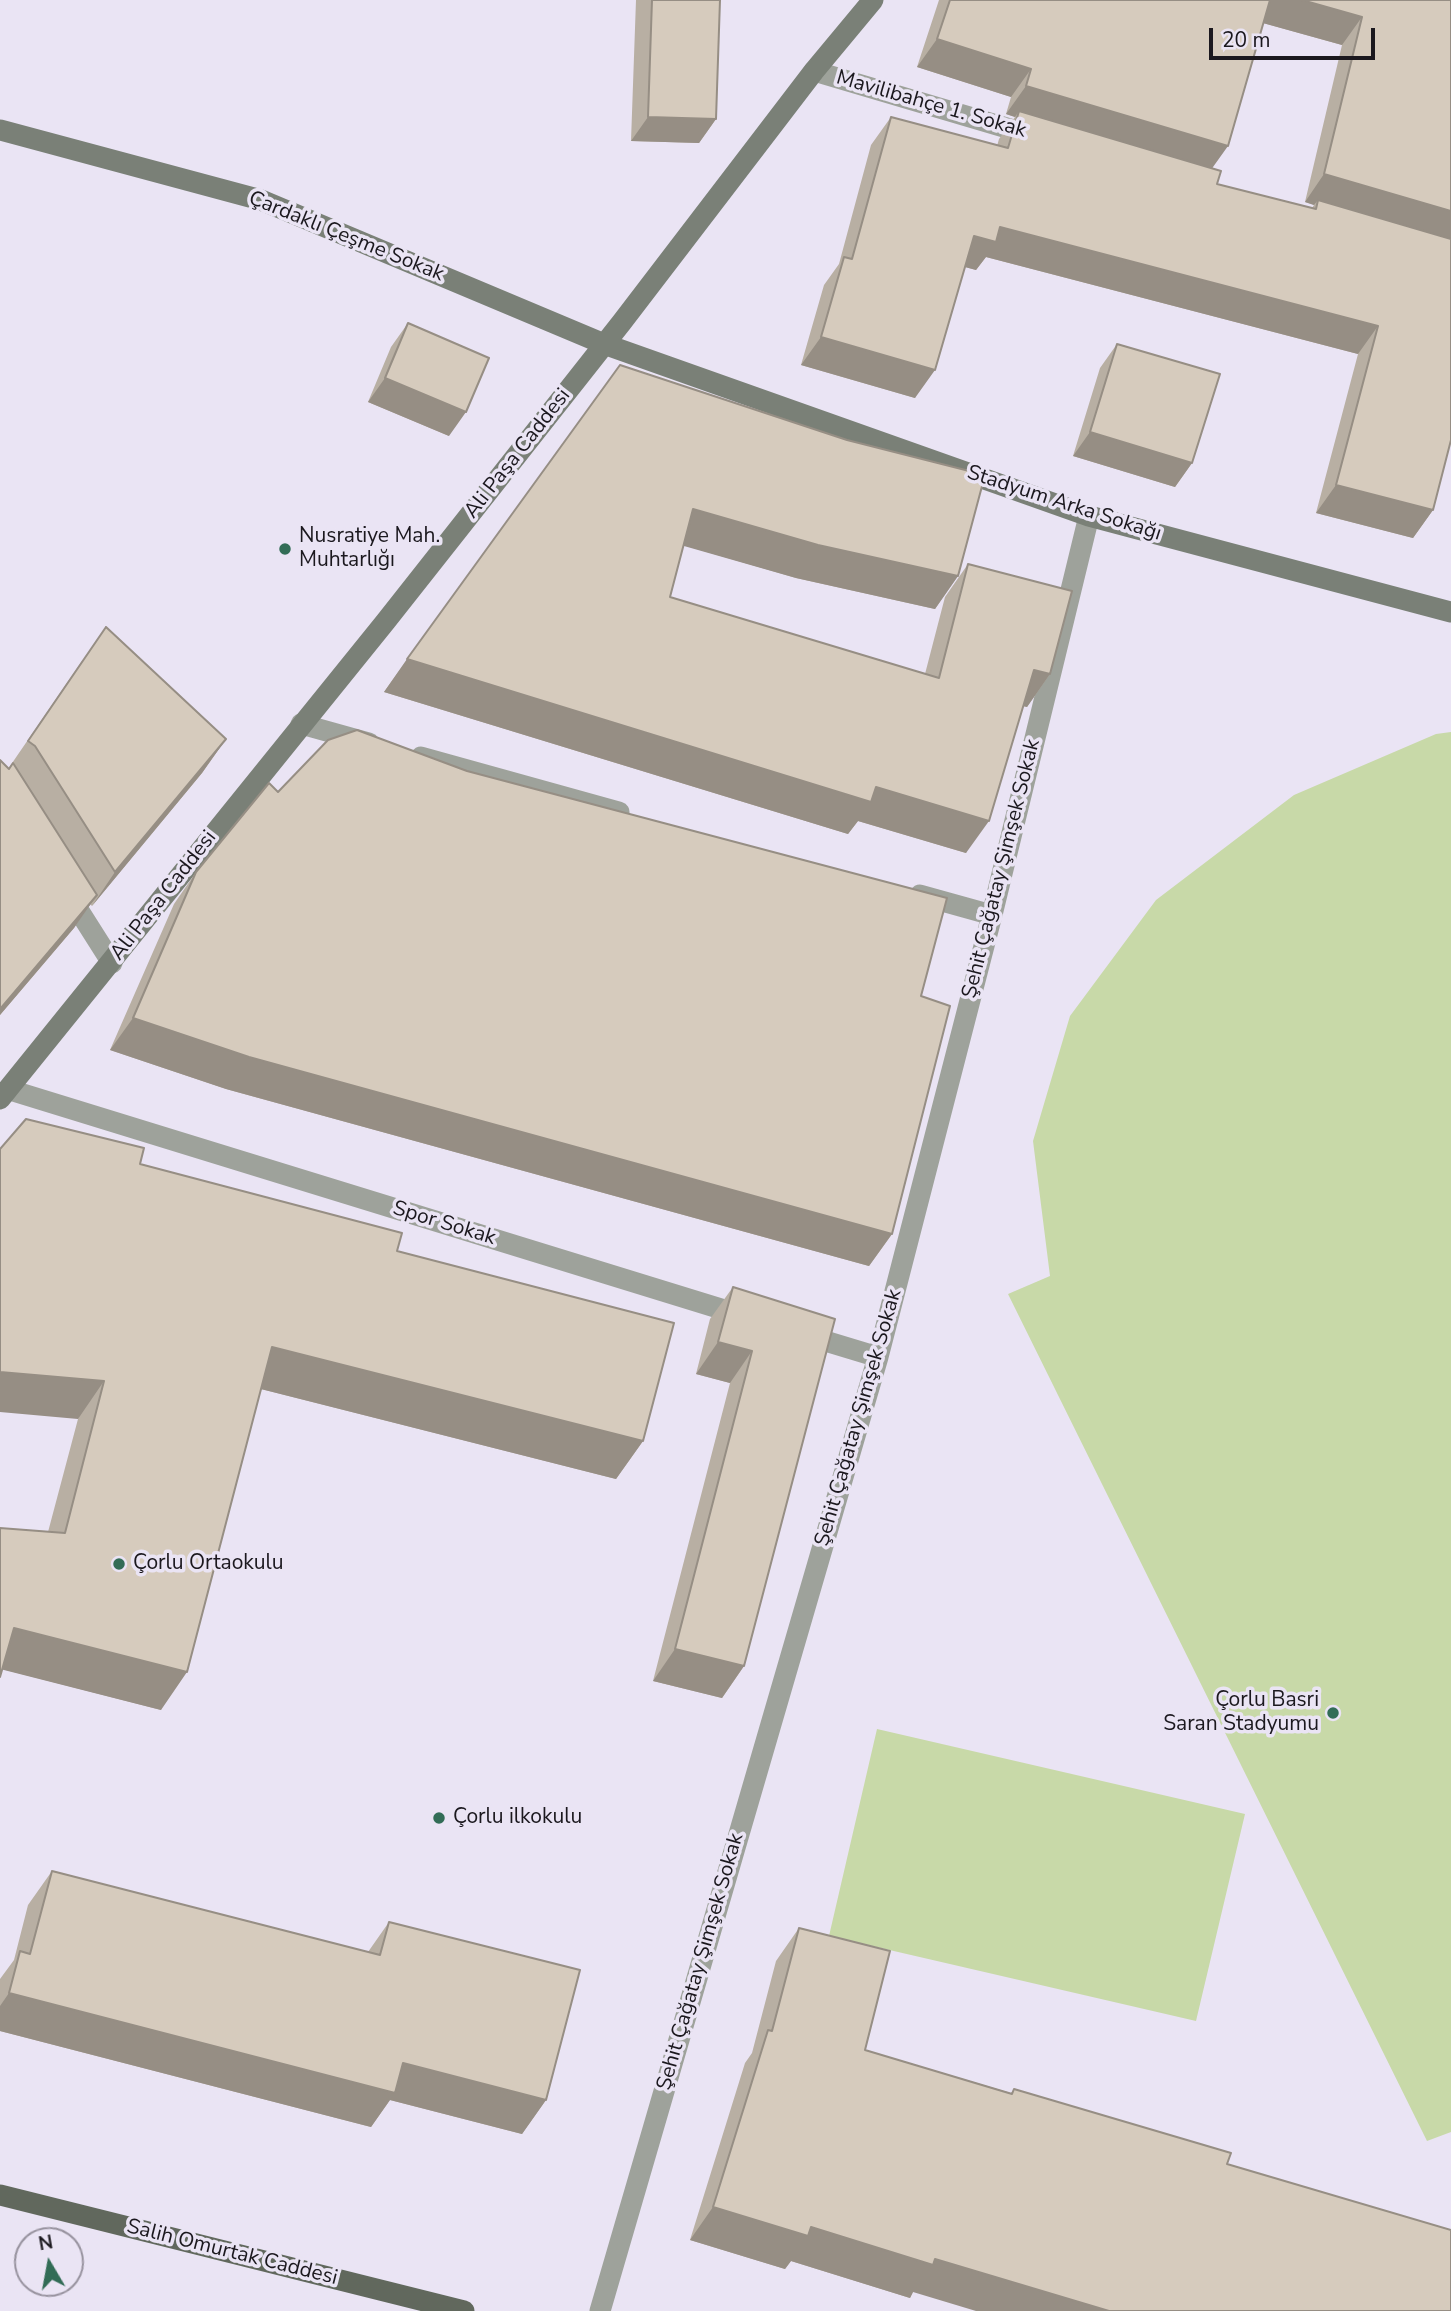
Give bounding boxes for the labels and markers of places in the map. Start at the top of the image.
place label: Nusratiye Mah. Muhtarlığı [299,524,440,574]
marker: Nusratiye Mah. Muhtarlığı [277,541,293,557]
place label: Çorlu Ortaokulu [133,1551,284,1577]
marker: Çorlu Ortaokulu [111,1556,127,1572]
place label: Çorlu Basri Saran Stadyumu [1163,1688,1319,1738]
marker: Çorlu Basri Saran Stadyumu [1325,1705,1341,1721]
place label: Çorlu ilkokulu [453,1805,582,1831]
marker: Çorlu ilkokulu [431,1810,447,1826]

